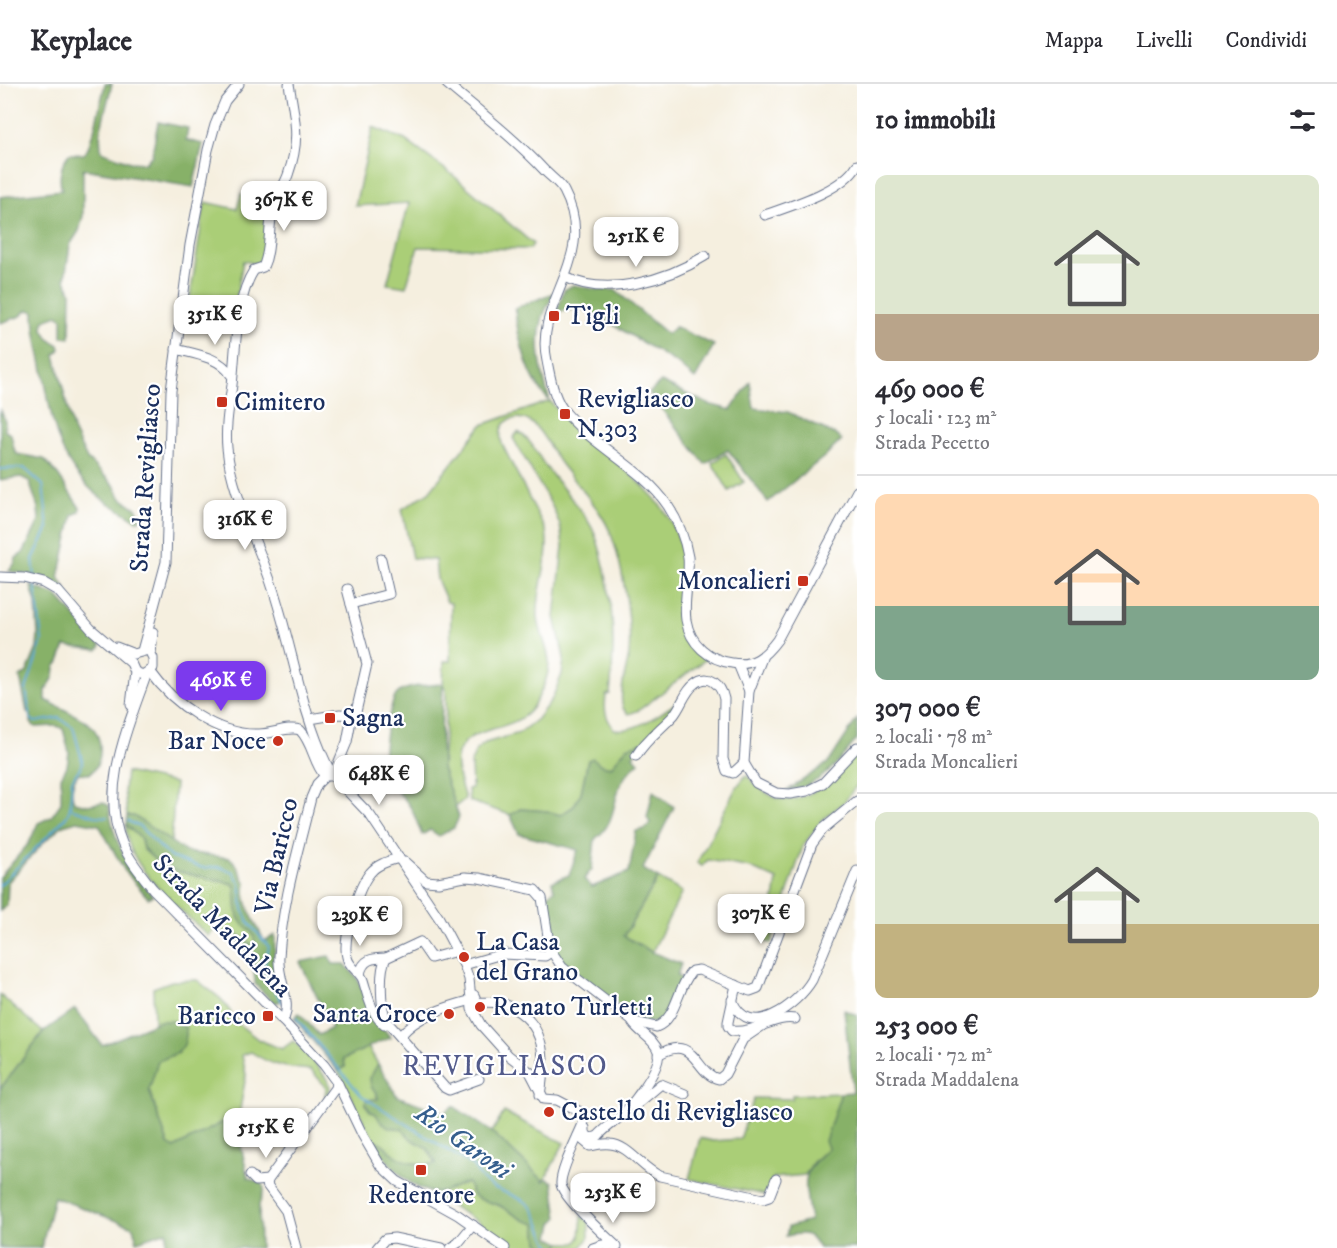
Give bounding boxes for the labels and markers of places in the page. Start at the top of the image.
pin: 367K € [235,181,333,232]
pin: 251K € [587,217,685,268]
pin: 351K € [166,295,264,346]
place label: Tigli [566,300,619,333]
marker: Tigli [547,309,561,323]
place label: Revigliasco N.303 [577,383,694,446]
place label: Cimitero [234,386,325,419]
marker: Cimitero [215,395,229,409]
marker: Revigliasco N.303 [558,407,572,421]
pin: 316K € [196,500,294,551]
place label: Moncalieri [678,565,791,598]
marker: Moncalieri [796,574,810,588]
pin: 469K € [172,661,270,712]
place label: Sagna [342,702,404,735]
marker: Sagna [323,711,337,725]
place label: Bar Noce [168,725,266,758]
marker: Bar Noce [271,734,285,748]
pin: 648K € [330,755,428,806]
pin: 307K € [712,894,810,945]
pin: 239K € [311,896,409,947]
place label: La Casa del Grano [476,926,578,989]
marker: La Casa del Grano [457,950,471,964]
place label: Renato Turletti [492,991,653,1024]
place label: Santa Croce [312,998,437,1031]
place label: Baricco [177,1000,256,1033]
marker: Renato Turletti [473,1000,487,1014]
marker: Santa Croce [442,1007,456,1021]
marker: Baricco [261,1009,275,1023]
place label: Castello di Revigliasco [561,1096,793,1129]
marker: Castello di Revigliasco [542,1105,556,1119]
pin: 515K € [217,1108,315,1159]
marker: Redentore [414,1163,428,1177]
pin: 253K € [564,1173,662,1224]
place label: Redentore [368,1179,474,1212]

